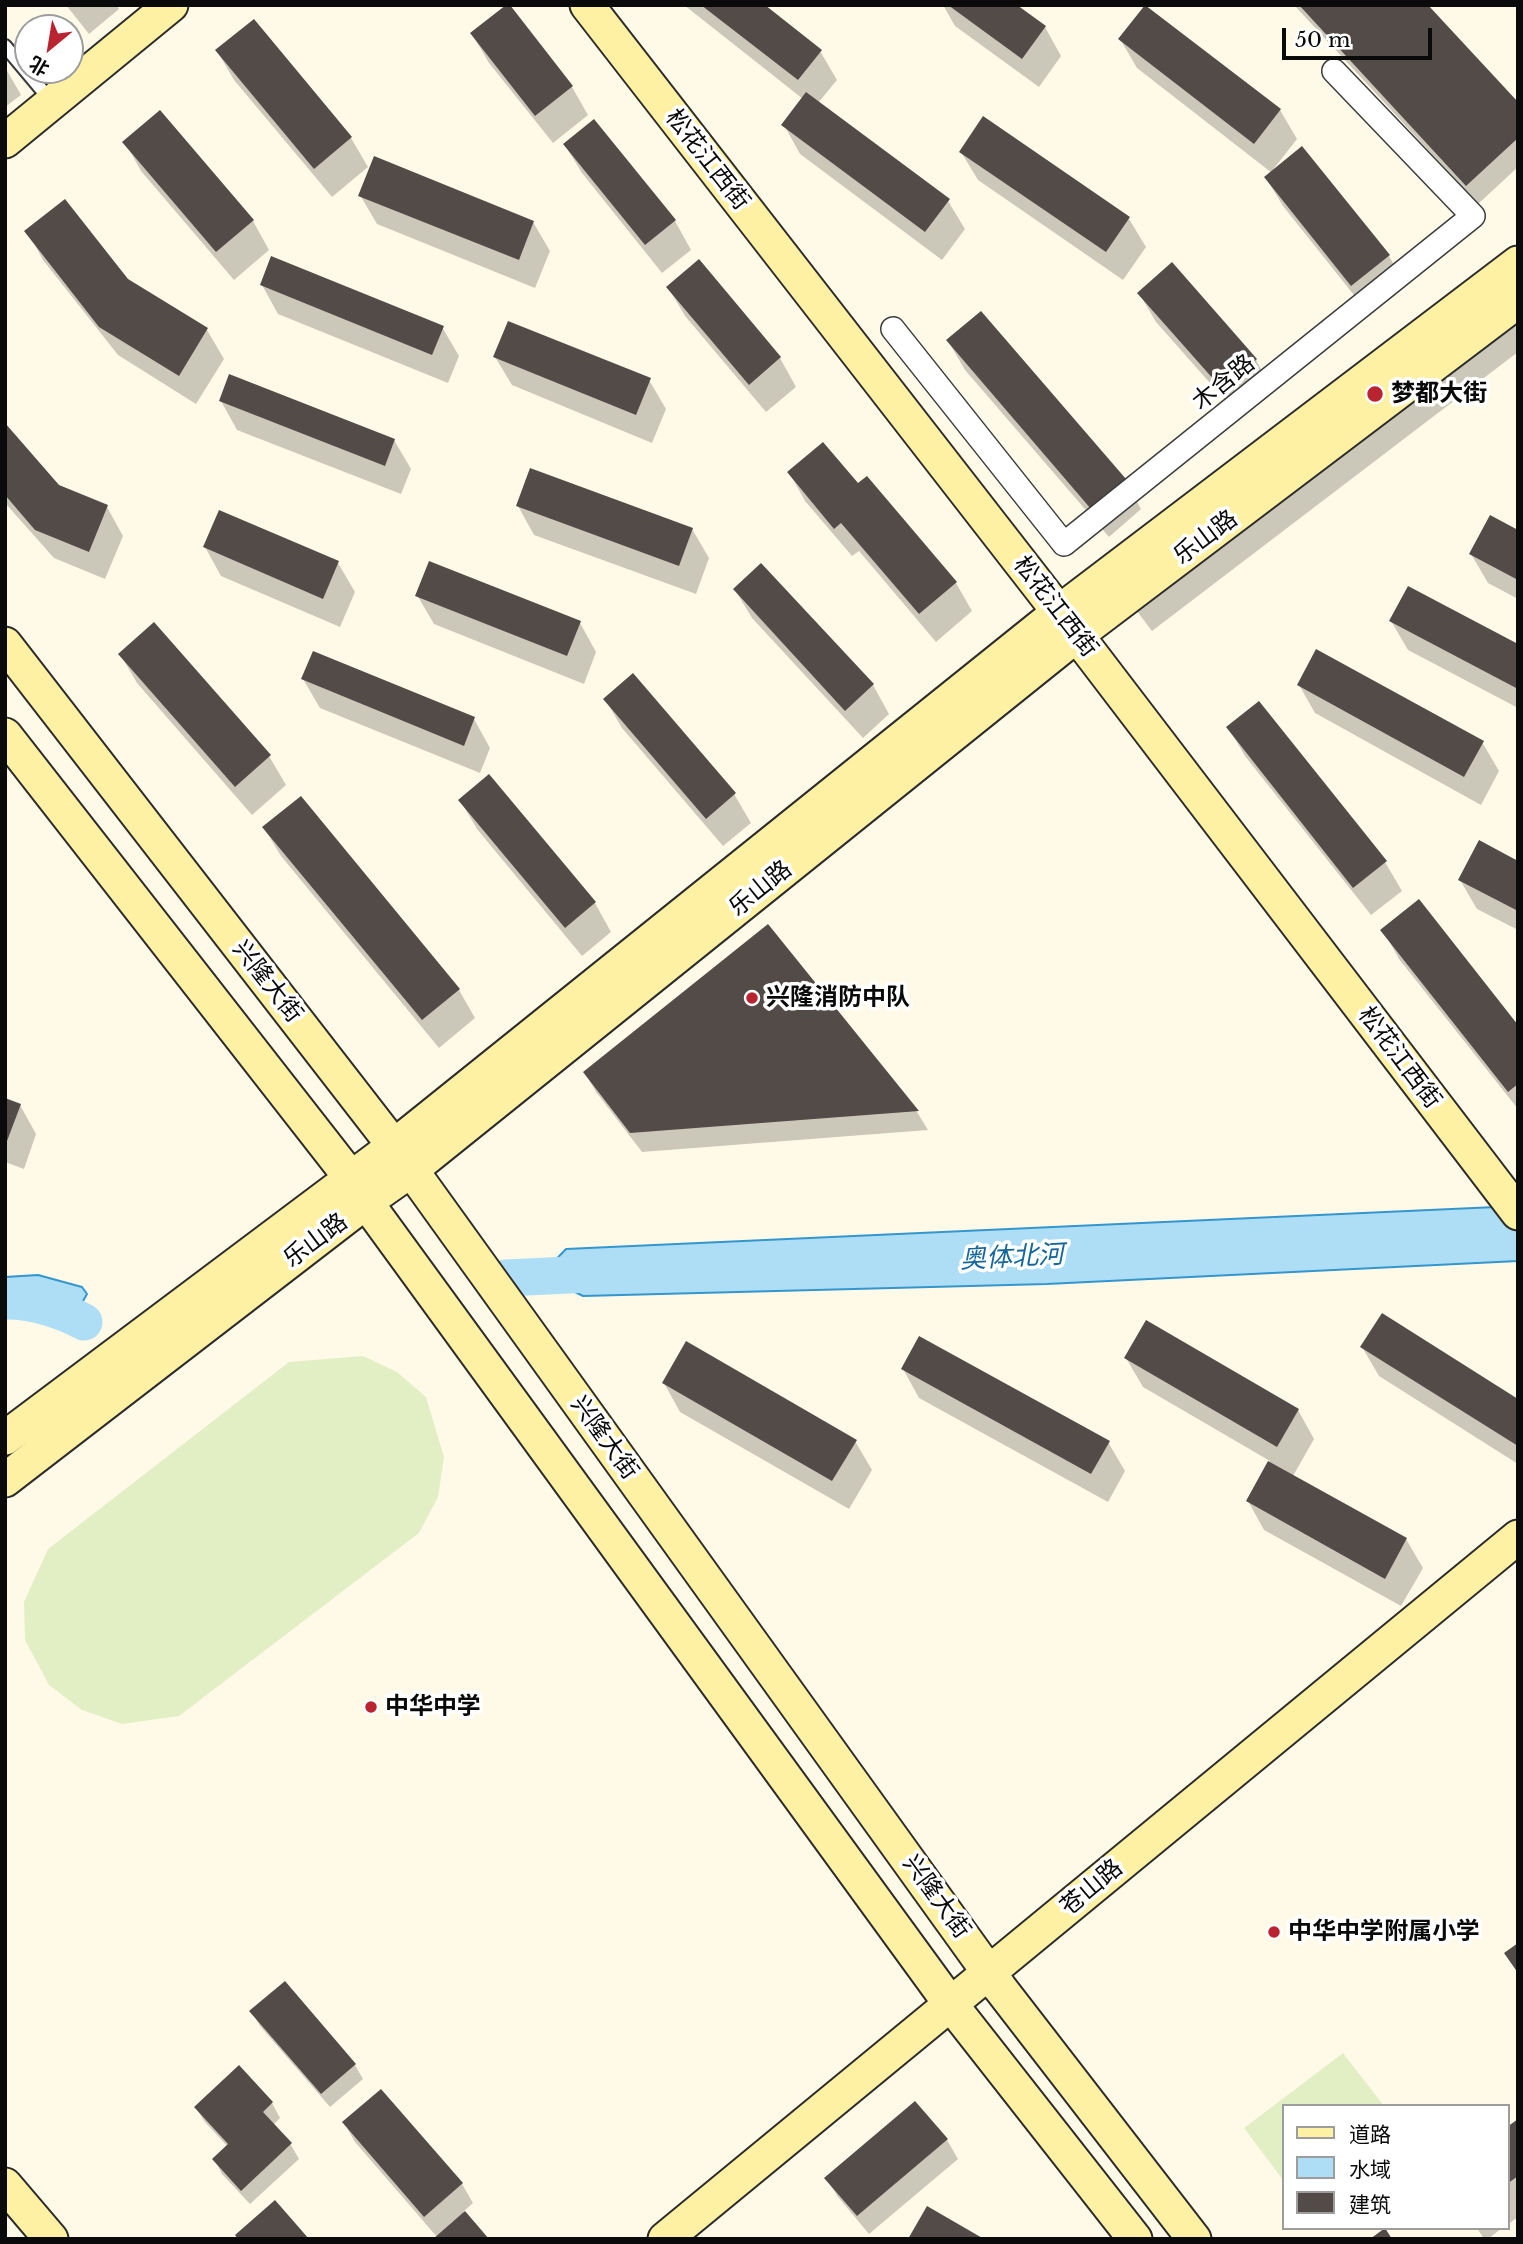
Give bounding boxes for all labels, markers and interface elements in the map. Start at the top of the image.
north arrow [14,14,84,84]
scale bar [1285,14,1436,58]
text: 50 m [1295,27,1350,53]
text: 北 [25,51,53,81]
street label: 松花江西街 [659,104,755,216]
street label: 木含路 [1187,349,1261,417]
place label: 梦都大街 [1391,380,1487,408]
marker: 梦都大街 [1365,384,1385,404]
street label: 乐山路 [1169,505,1243,571]
street label: 松花江西街 [1007,551,1103,663]
street label: 乐山路 [724,855,798,923]
street label: 兴隆大街 [226,935,308,1029]
place label: 兴隆消防中队 [766,984,910,1012]
marker: 兴隆消防中队 [744,990,760,1006]
street label: 松花江西街 [1351,1001,1447,1115]
street label: 乐山路 [279,1208,353,1274]
water label: 奥体北河 [959,1240,1065,1276]
street label: 兴隆大街 [564,1391,644,1485]
place label: 中华中学 [385,1693,481,1721]
marker: 中华中学 [363,1699,379,1715]
street label: 兴隆大街 [896,1850,976,1944]
street label: 苍山路 [1055,1854,1129,1922]
place label: 中华中学附属小学 [1288,1918,1480,1946]
marker: 中华中学附属小学 [1266,1924,1282,1940]
legend [1282,2104,1509,2230]
text: 道路 [1349,2122,1391,2148]
text: 水域 [1349,2157,1391,2183]
text: 建筑 [1349,2192,1391,2218]

